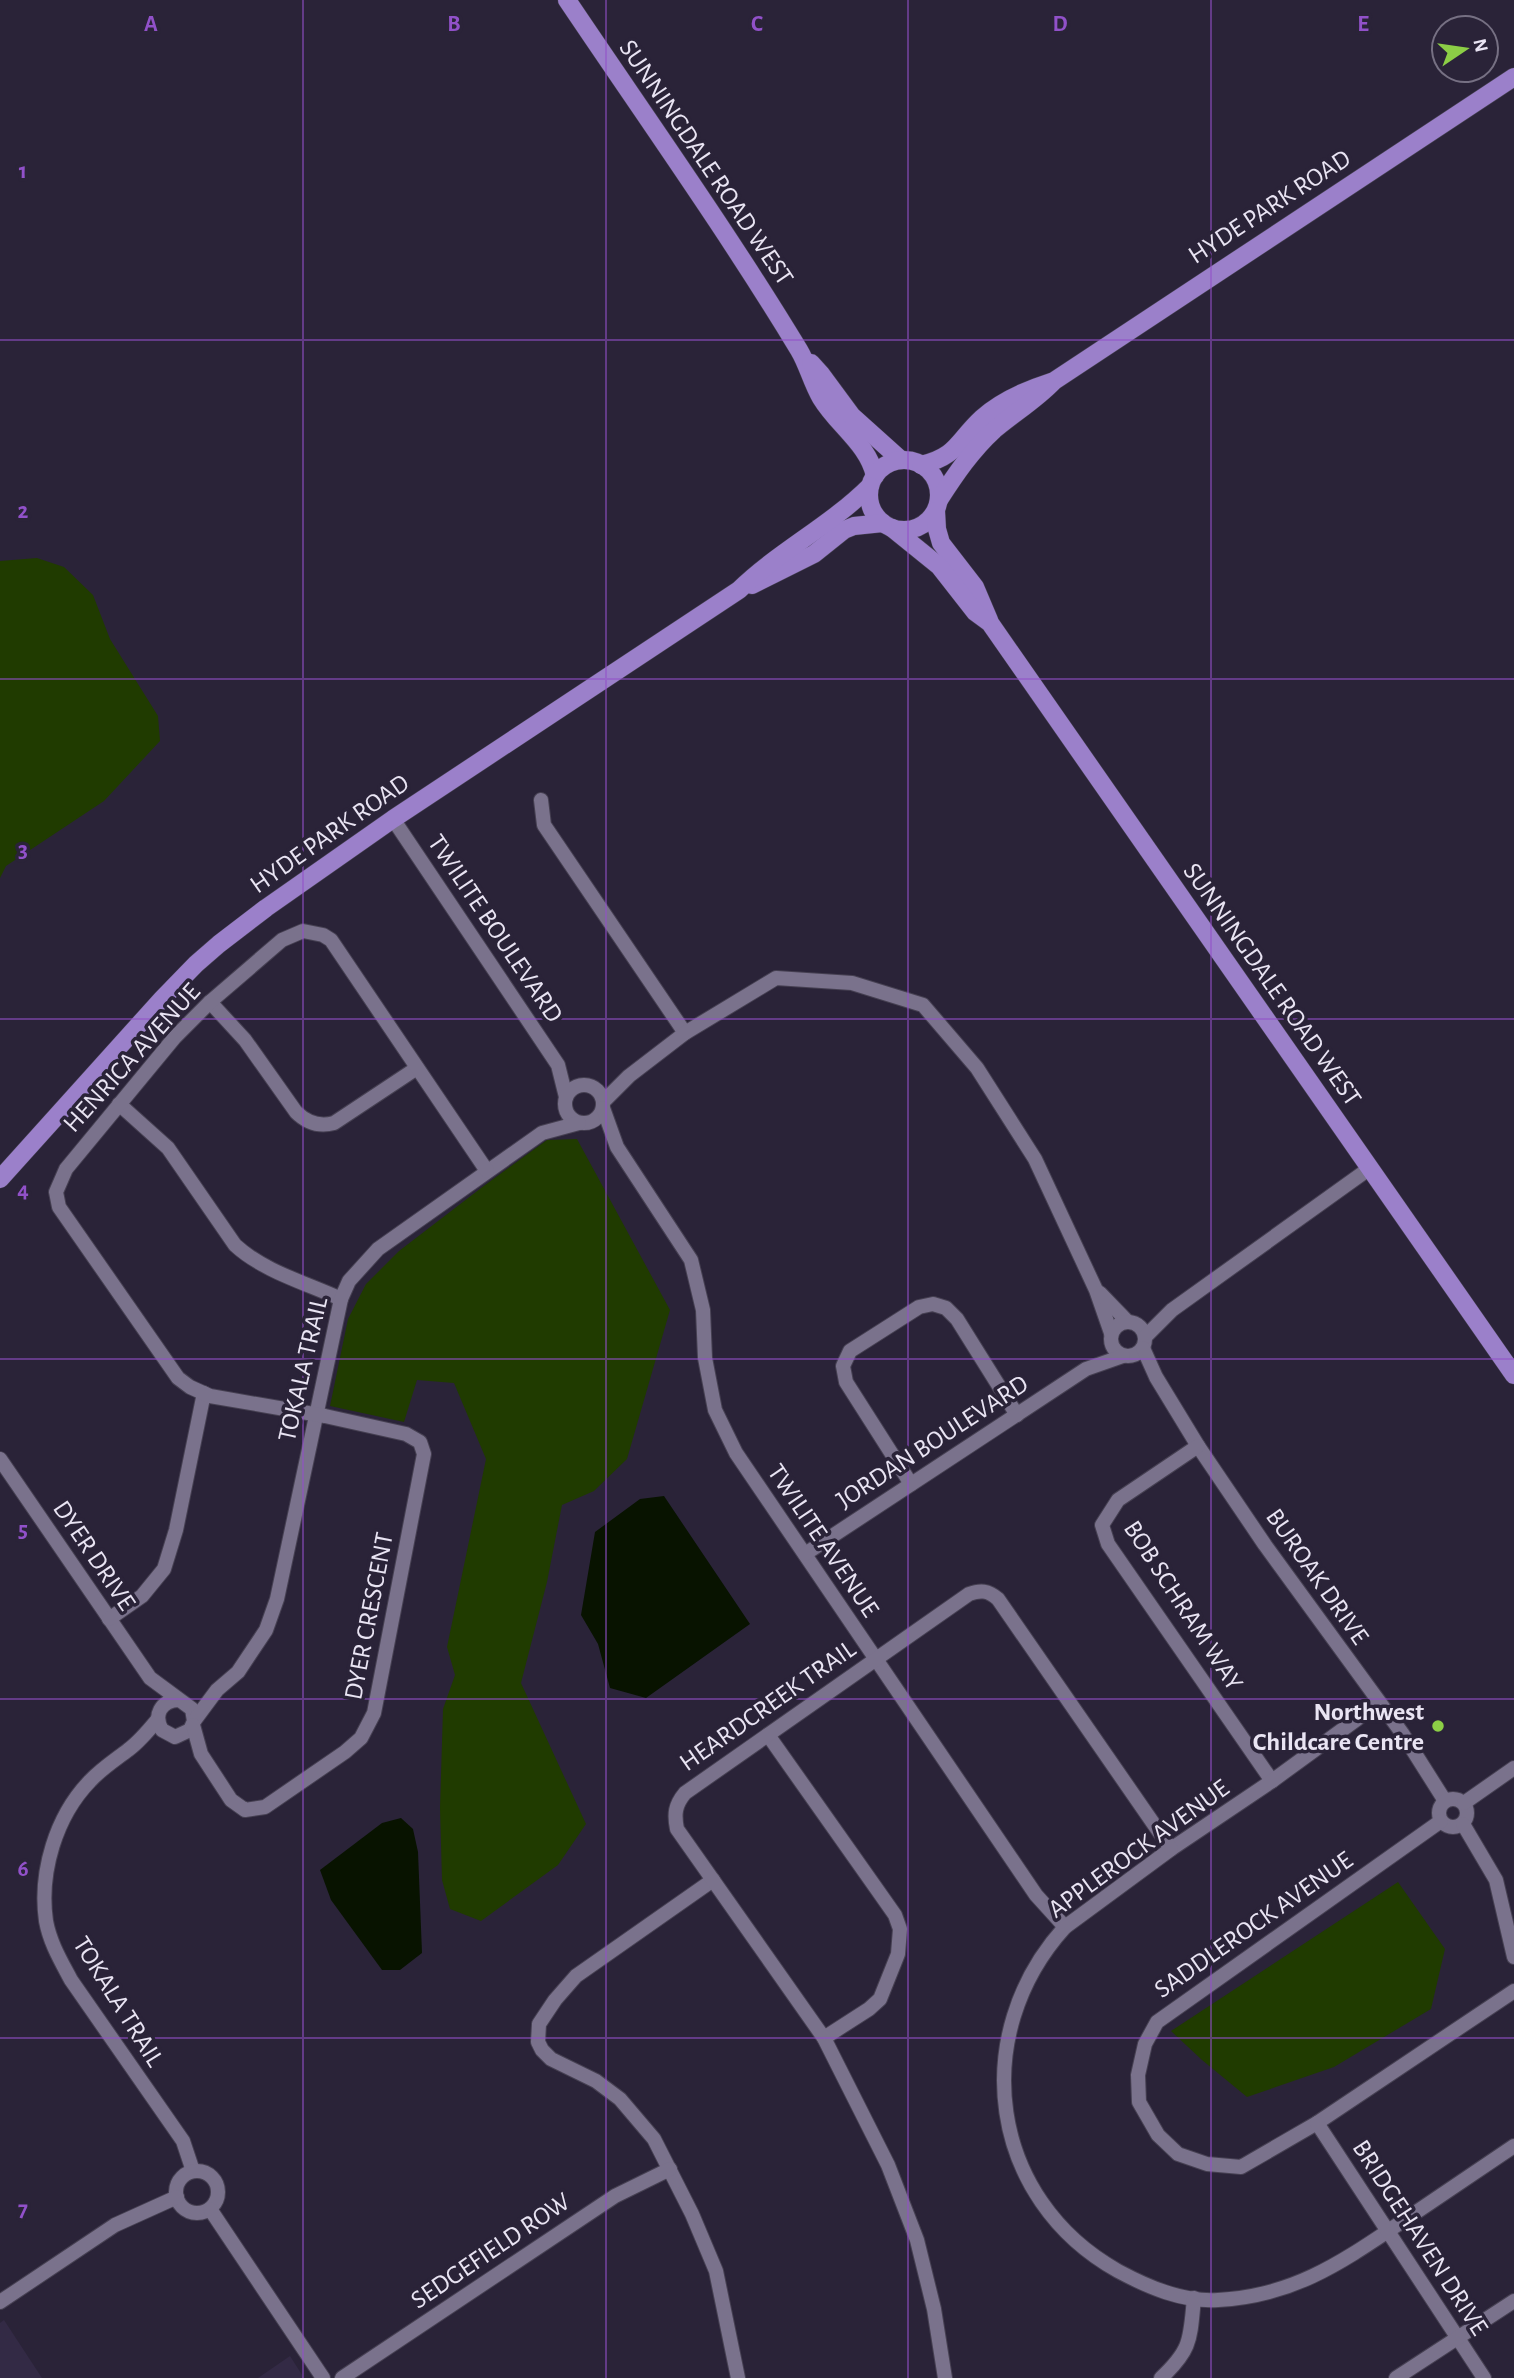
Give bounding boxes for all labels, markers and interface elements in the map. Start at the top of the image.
text: A [144,13,158,36]
text: B [447,13,461,36]
text: C [751,13,763,36]
text: D [1052,13,1068,36]
text: E [1357,13,1369,36]
north arrow [1430,14,1500,84]
street label: SUNNINGDALE ROAD WEST [614,35,798,290]
text: N [1469,37,1491,54]
street label: HYDE PARK ROAD [1184,145,1355,269]
text: 1 [19,160,27,183]
text: 2 [18,500,29,523]
street label: HYDE PARK ROAD [245,769,414,898]
street label: TWILITE BOULEVARD [423,830,568,1027]
text: 3 [18,839,28,862]
street label: SUNNINGDALE ROAD WEST [1178,858,1366,1111]
street label: HENRICA AVENUE [58,978,205,1137]
text: 4 [17,1179,29,1202]
street label: TOKALA TRAIL [274,1294,332,1444]
street label: JORDAN BOULEVARD [832,1370,1033,1513]
street label: TWILITE AVENUE [763,1459,884,1622]
street label: DYER DRIVE [48,1496,140,1615]
street label: BUROAK DRIVE [1261,1504,1373,1649]
street label: BOB SCHRAM WAY [1119,1516,1248,1695]
text: 5 [18,1519,28,1542]
street label: DYER CRESCENT [340,1530,398,1702]
street label: HEARDCREEK TRAIL [675,1635,860,1776]
place label: Northwest Childcare Centre [1253,1699,1424,1755]
marker: Northwest Childcare Centre [1430,1718,1446,1734]
street label: APPLEROCK AVENUE [1043,1775,1234,1923]
street label: SADDLEROCK AVENUE [1150,1847,1357,2003]
text: 6 [17,1858,29,1881]
street label: TOKALA TRAIL [68,1932,168,2071]
street label: BRIDGEHAVEN DRIVE [1348,2135,1493,2340]
street label: SEDGEFIELD ROW [406,2188,576,2314]
text: 7 [18,2198,28,2221]

